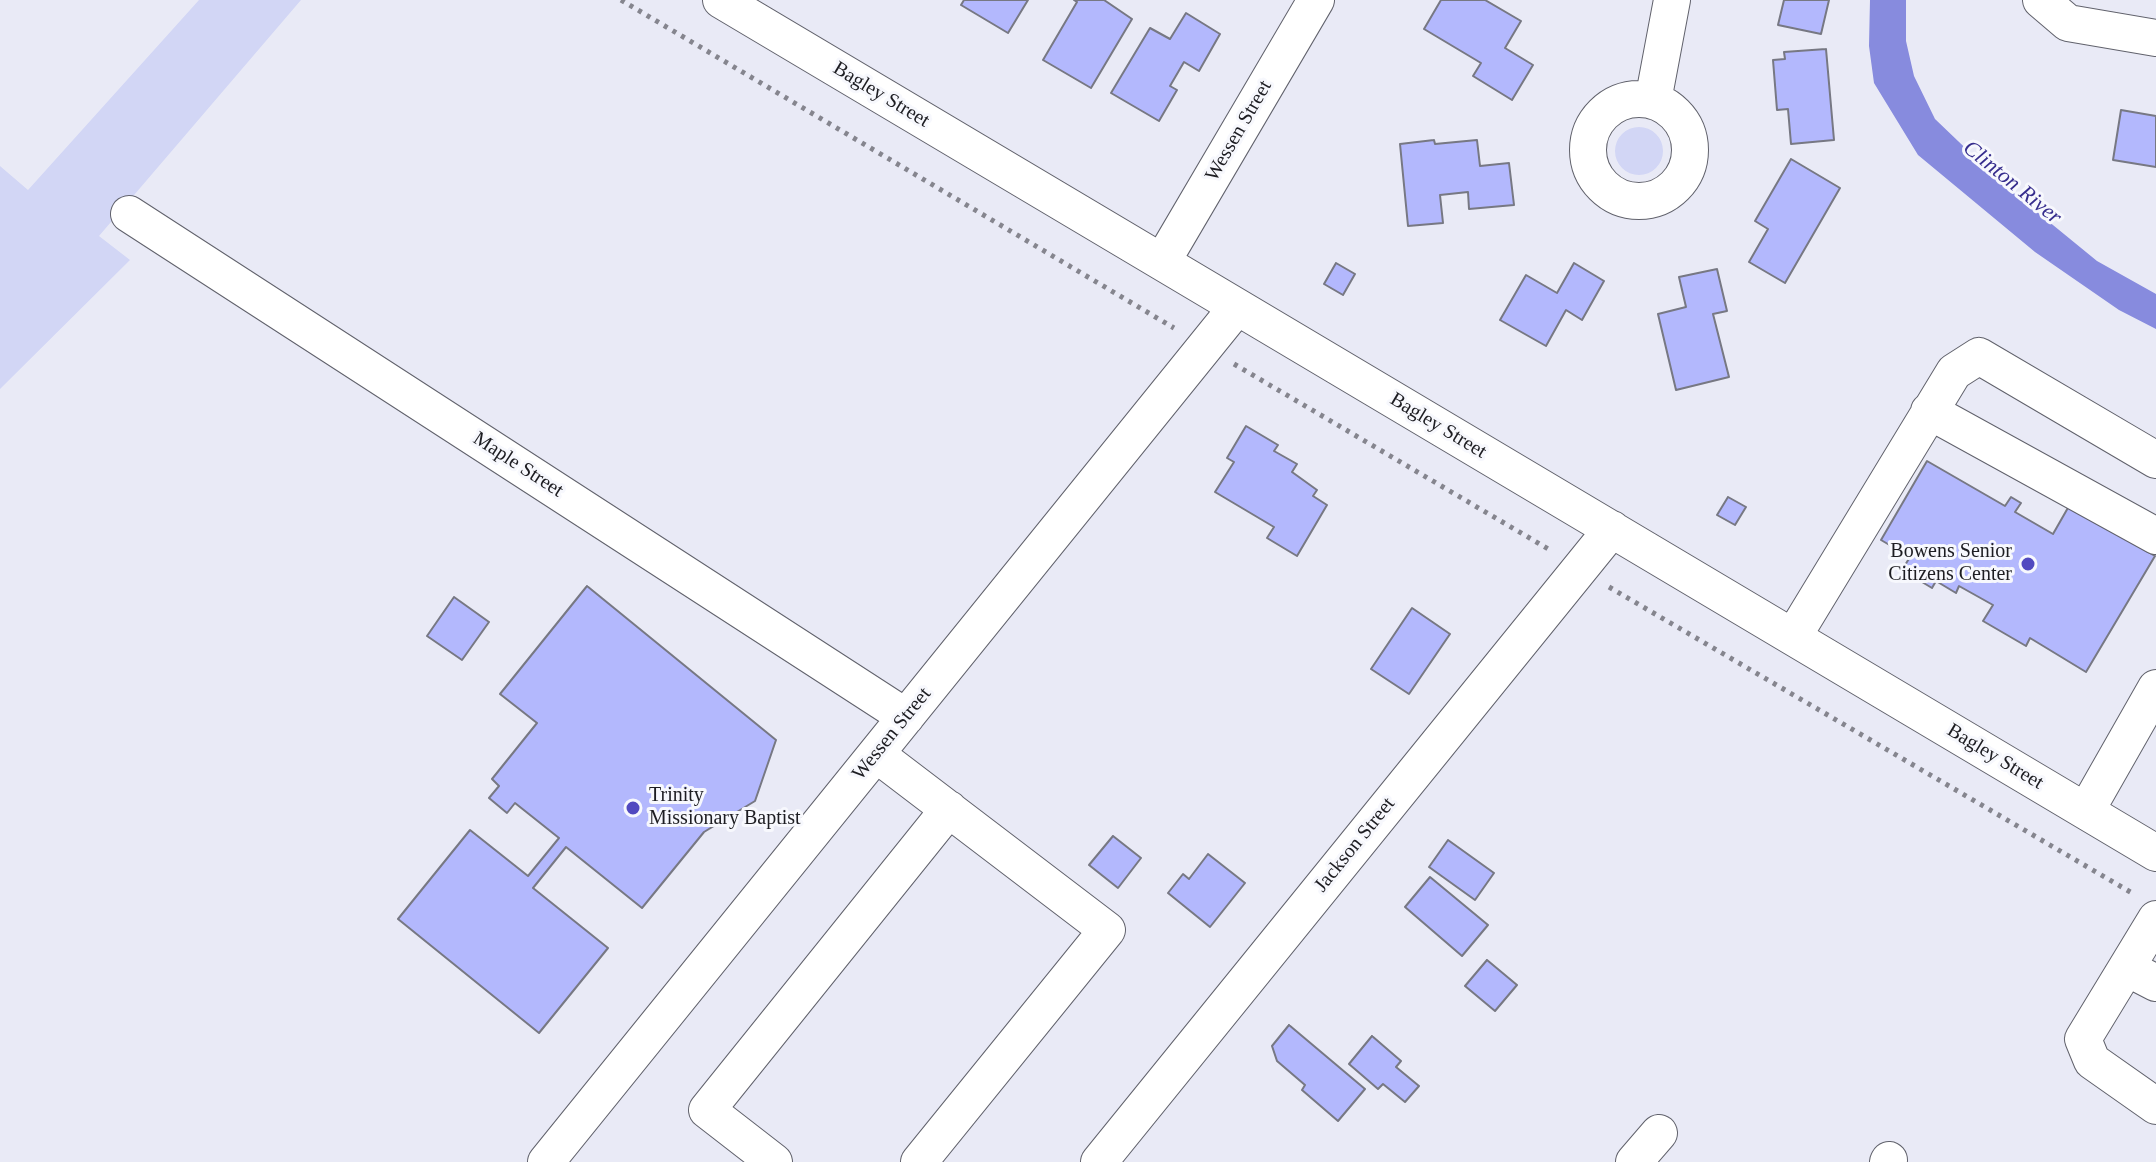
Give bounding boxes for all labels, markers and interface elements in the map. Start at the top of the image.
street label: Bagley Street [828,57,934,133]
street label: Wessen Street [1201,76,1277,186]
water label: Clinton River [1957,135,2067,231]
street label: Bagley Street [1385,388,1491,464]
street label: Maple Street [468,427,568,503]
place label: Bowens Senior Citizens Center [1888,540,2012,587]
marker: Bowens Senior Citizens Center [2019,555,2037,573]
street label: Wessen Street [847,683,937,785]
street label: Bagley Street [1942,719,2048,795]
place label: Trinity Missionary Baptist [649,784,801,831]
street label: Jackson Street [1309,793,1401,897]
marker: Trinity Missionary Baptist [624,799,642,817]

